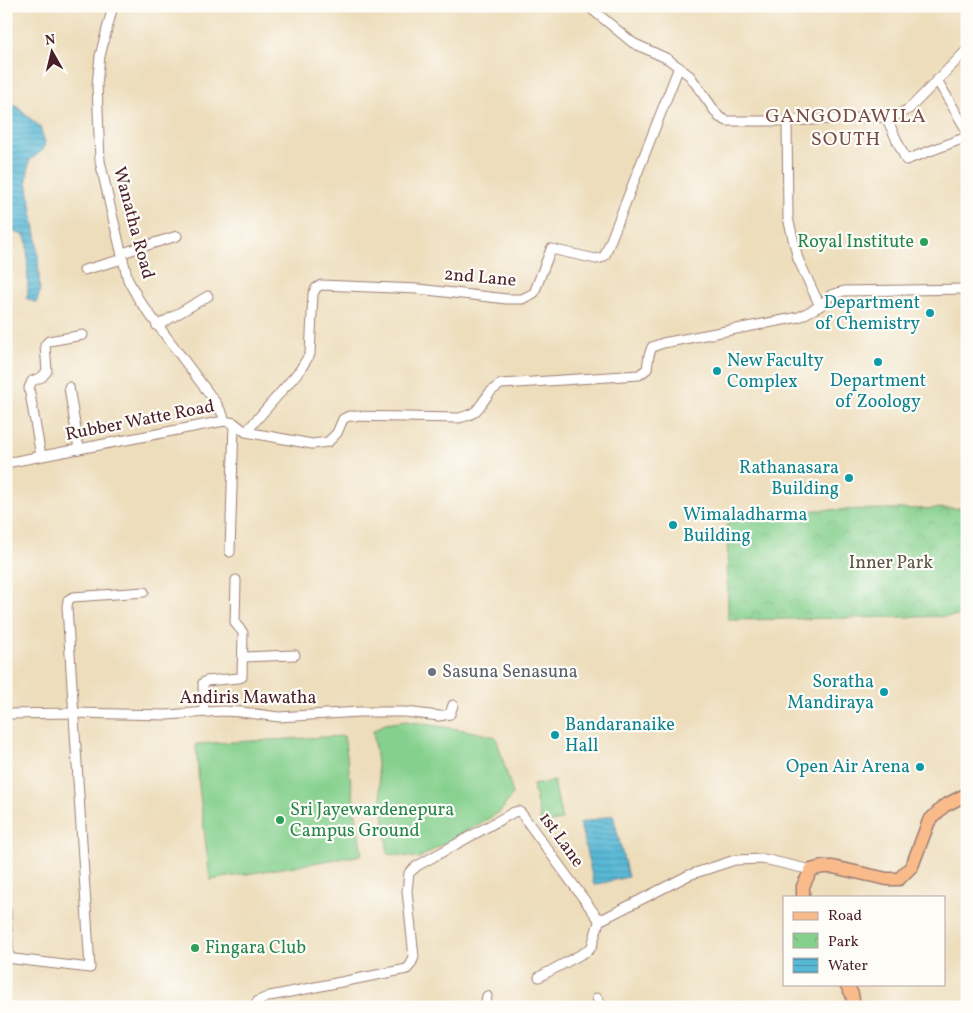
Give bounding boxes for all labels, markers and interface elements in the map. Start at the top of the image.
north arrow [28,28,78,78]
text: N [44,30,57,51]
district label: GANGODAWILA SOUTH [765,103,927,154]
street label: Wanatha Road [106,164,160,282]
place label: Royal Institute [797,230,914,255]
marker: Royal Institute [918,236,930,248]
street label: 2nd Lane [443,262,517,294]
place label: Department of Chemistry [815,291,920,337]
marker: Department of Chemistry [924,307,936,319]
place label: New Faculty Complex [727,349,824,395]
marker: Department of Zoology [872,356,884,368]
marker: New Faculty Complex [711,365,723,377]
place label: Department of Zoology [830,369,926,415]
street label: Rubber Watte Road [63,394,217,448]
place label: Rathanasara Building [739,456,839,502]
marker: Rathanasara Building [843,472,855,484]
place label: Wimaladharma Building [683,503,807,549]
marker: Wimaladharma Building [667,519,679,531]
park label: Inner Park [849,551,933,576]
place label: Sasuna Senasuna [442,660,578,685]
marker: Sasuna Senasuna [426,666,438,678]
place label: Soratha Mandiraya [787,670,874,716]
street label: Andiris Mawatha [179,686,317,711]
marker: Soratha Mandiraya [878,686,890,698]
place label: Bandaranaike Hall [565,713,675,759]
marker: Bandaranaike Hall [549,729,561,741]
place label: Open Air Arena [786,755,910,780]
marker: Open Air Arena [914,761,926,773]
place label: Sri Jayewardenepura Campus Ground [290,798,454,844]
street label: 1st Lane [532,807,590,873]
marker: Sri Jayewardenepura Campus Ground [274,814,286,826]
legend [783,896,946,986]
text: Road [828,906,862,927]
text: Park [828,932,859,953]
place label: Fingara Club [205,936,306,961]
marker: Fingara Club [189,942,201,954]
text: Water [828,956,868,977]

